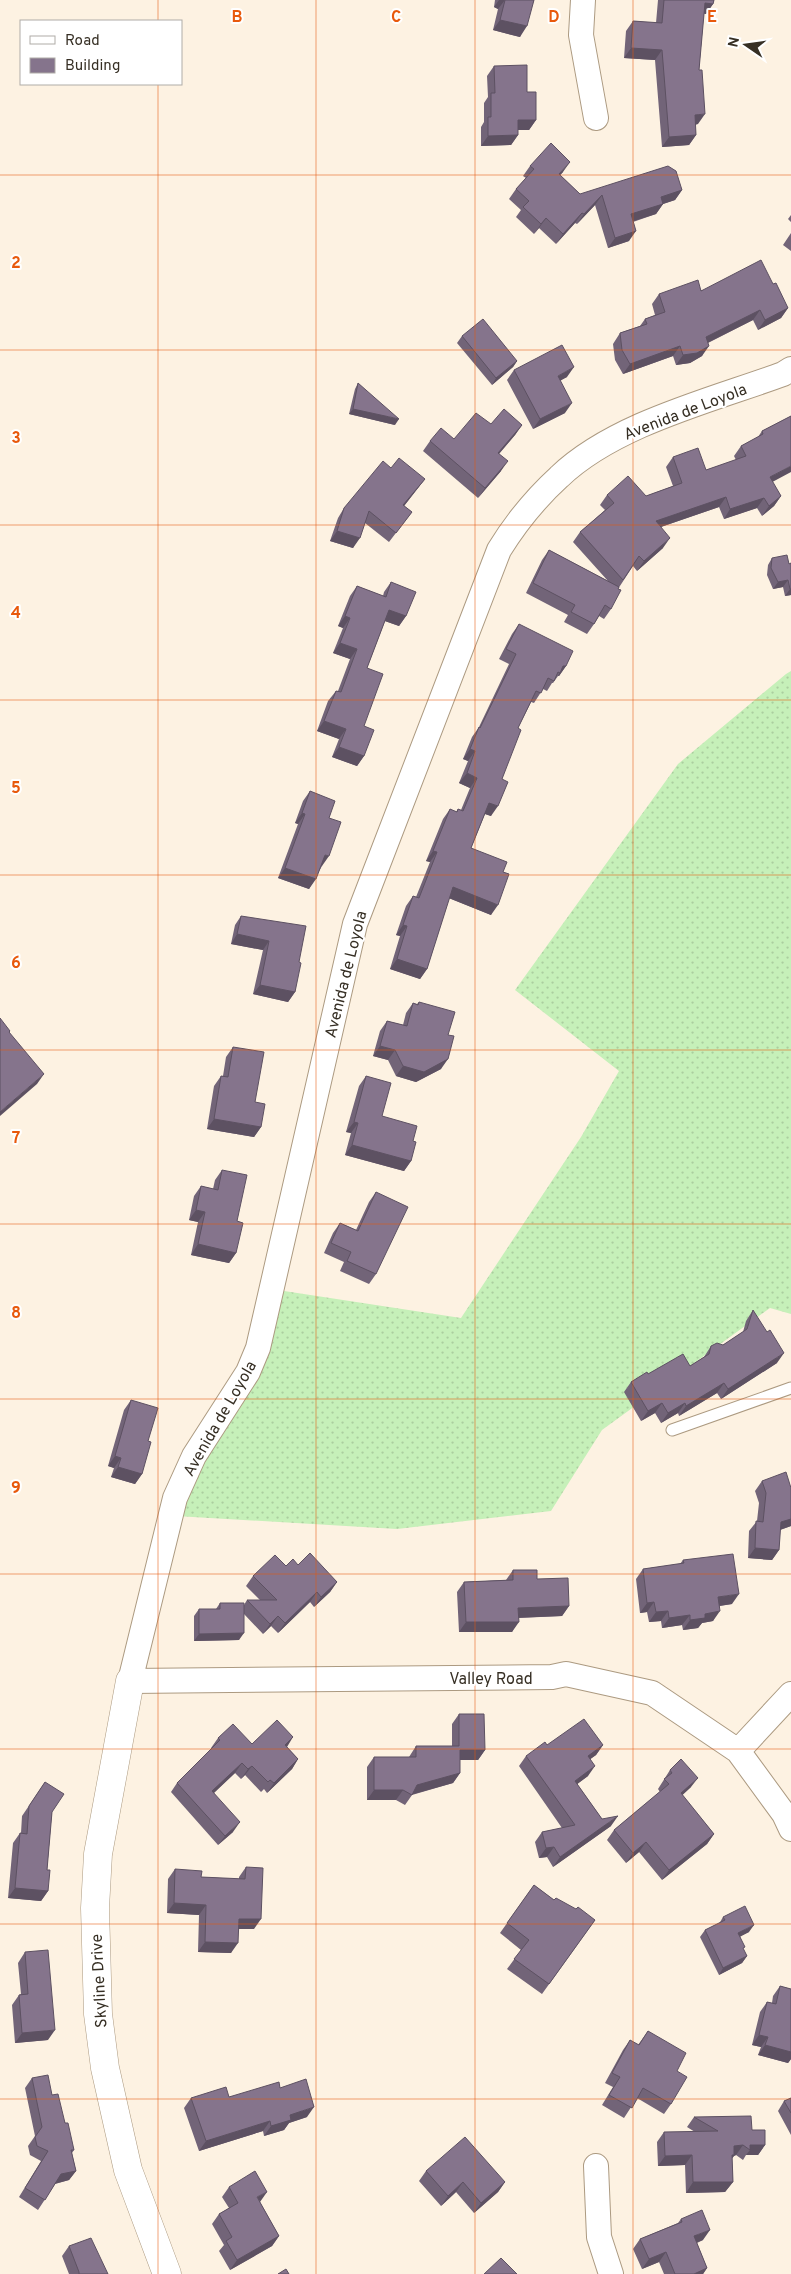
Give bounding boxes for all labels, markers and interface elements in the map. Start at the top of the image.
text: B [231,8,243,28]
text: C [391,8,401,28]
text: D [548,8,560,28]
text: E [707,8,717,28]
legend [20,20,182,85]
north arrow [721,20,771,70]
text: Road [65,32,100,51]
text: N [725,36,744,49]
text: Building [65,57,120,76]
text: 2 [11,254,21,274]
street label: Avenida de Loyola [621,380,750,446]
text: 3 [11,429,21,449]
text: 4 [11,604,21,624]
text: 5 [11,779,21,799]
street label: Avenida de Loyola [321,909,372,1040]
text: 6 [11,954,21,974]
text: 7 [12,1129,20,1149]
text: 8 [11,1304,21,1324]
street label: Avenida de Loyola [180,1358,262,1480]
text: 9 [11,1479,21,1499]
street label: Valley Road [449,1670,533,1690]
street label: Skyline Drive [88,1933,112,2028]

